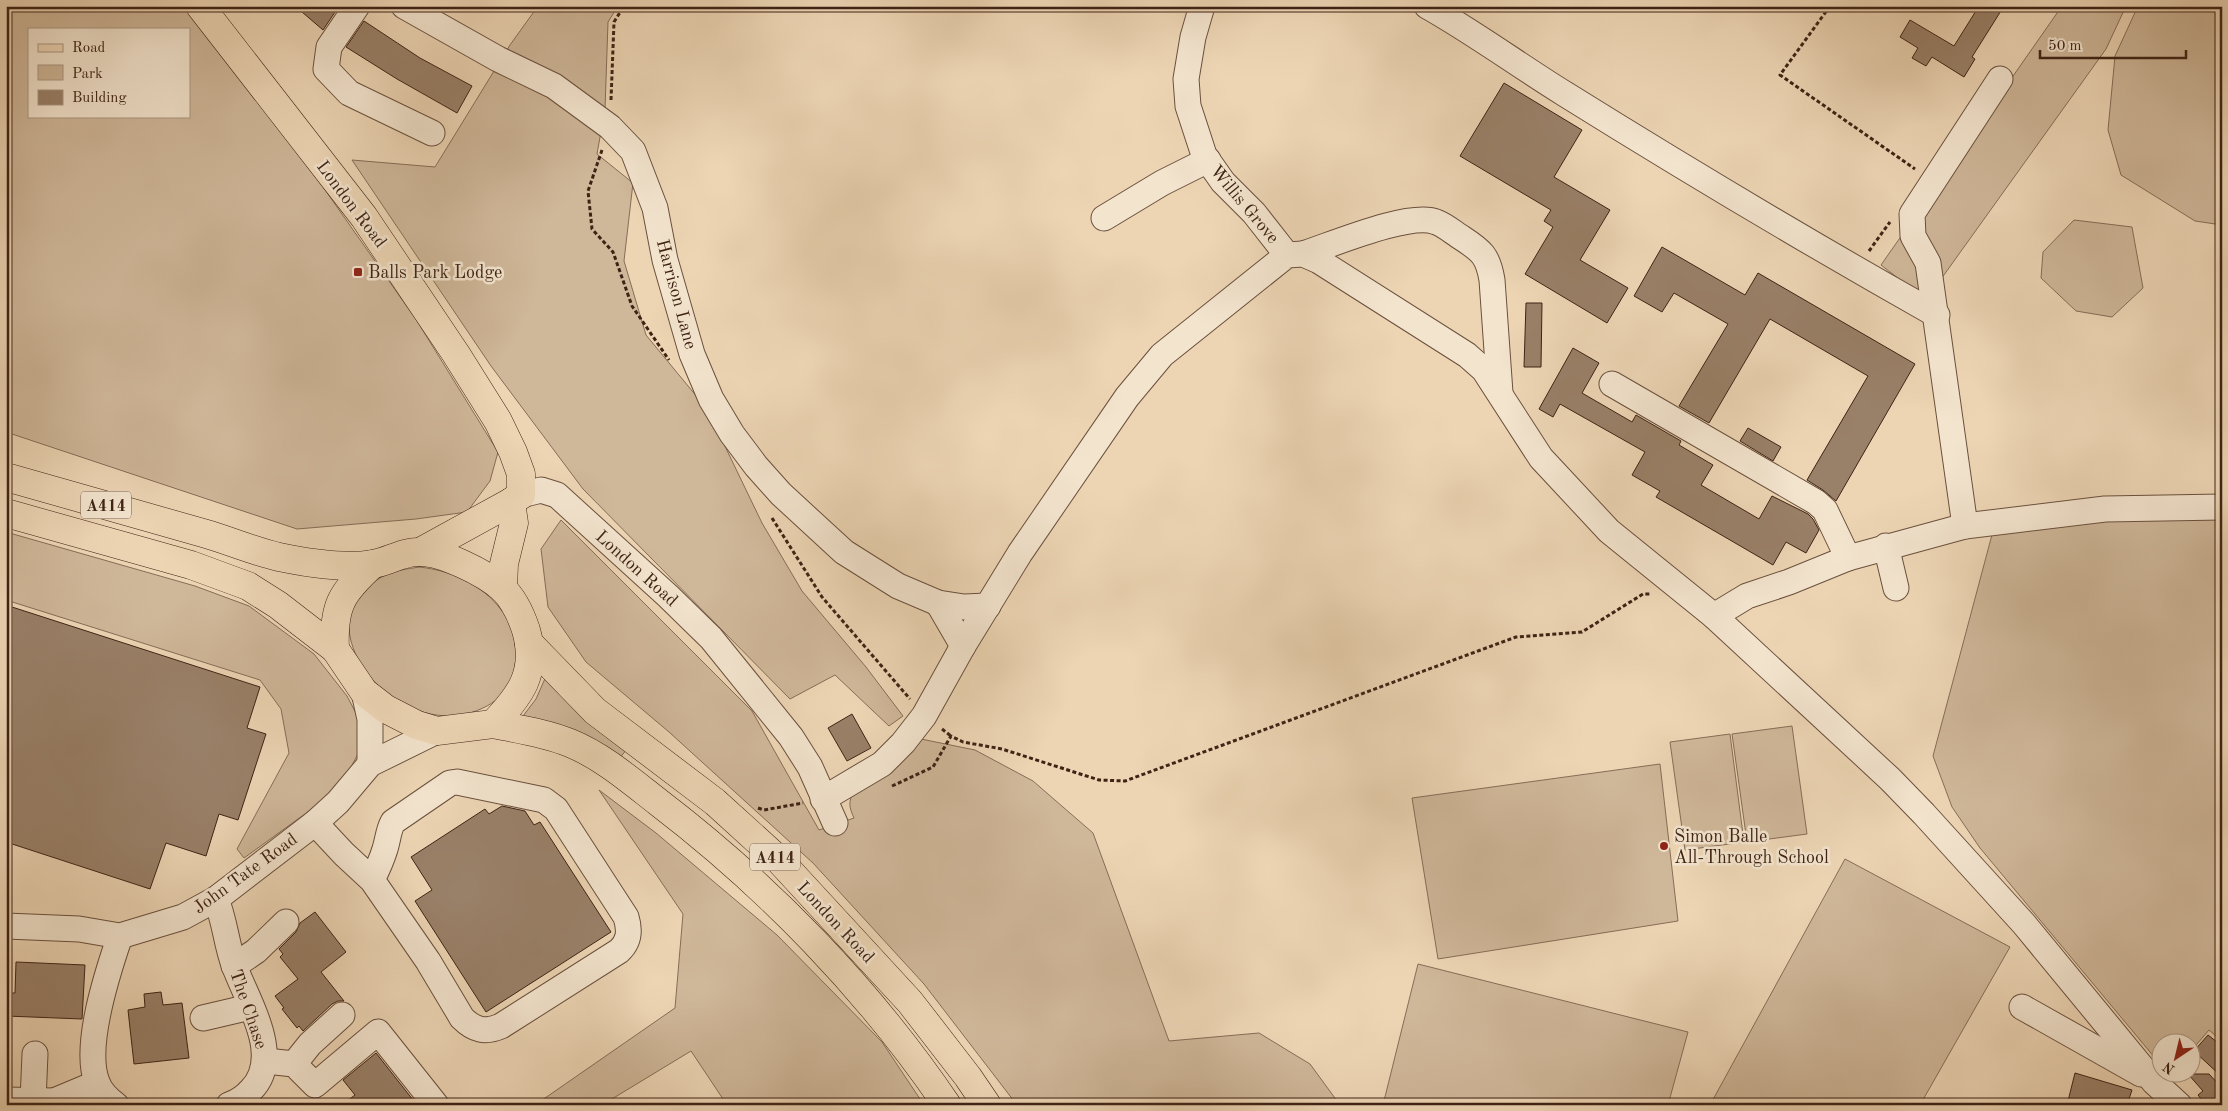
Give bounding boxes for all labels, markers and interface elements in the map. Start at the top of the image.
legend [28,28,190,118]
scale bar [2040,28,2187,60]
text: 50 m [2048,39,2082,54]
text: Road [72,41,106,56]
text: Park [72,67,103,82]
text: Building [72,91,127,106]
street label: London Road [313,158,390,252]
street label: Willis Grove [1206,162,1282,247]
street label: Harrison Lane [653,237,699,351]
place label: Balls Park Lodge [368,264,502,282]
marker: Balls Park Lodge [352,266,364,278]
road number: A414 [81,492,131,518]
street label: London Road [592,527,681,610]
place label: Simon Balle All-Through School [1674,828,1829,867]
street label: John Tate Road [190,830,301,917]
marker: Simon Balle All-Through School [1658,840,1670,852]
road number: A414 [750,844,800,870]
street label: London Road [793,879,877,967]
street label: The Chase [226,967,270,1051]
north arrow [2150,1034,2200,1084]
text: N [2160,1059,2178,1077]

